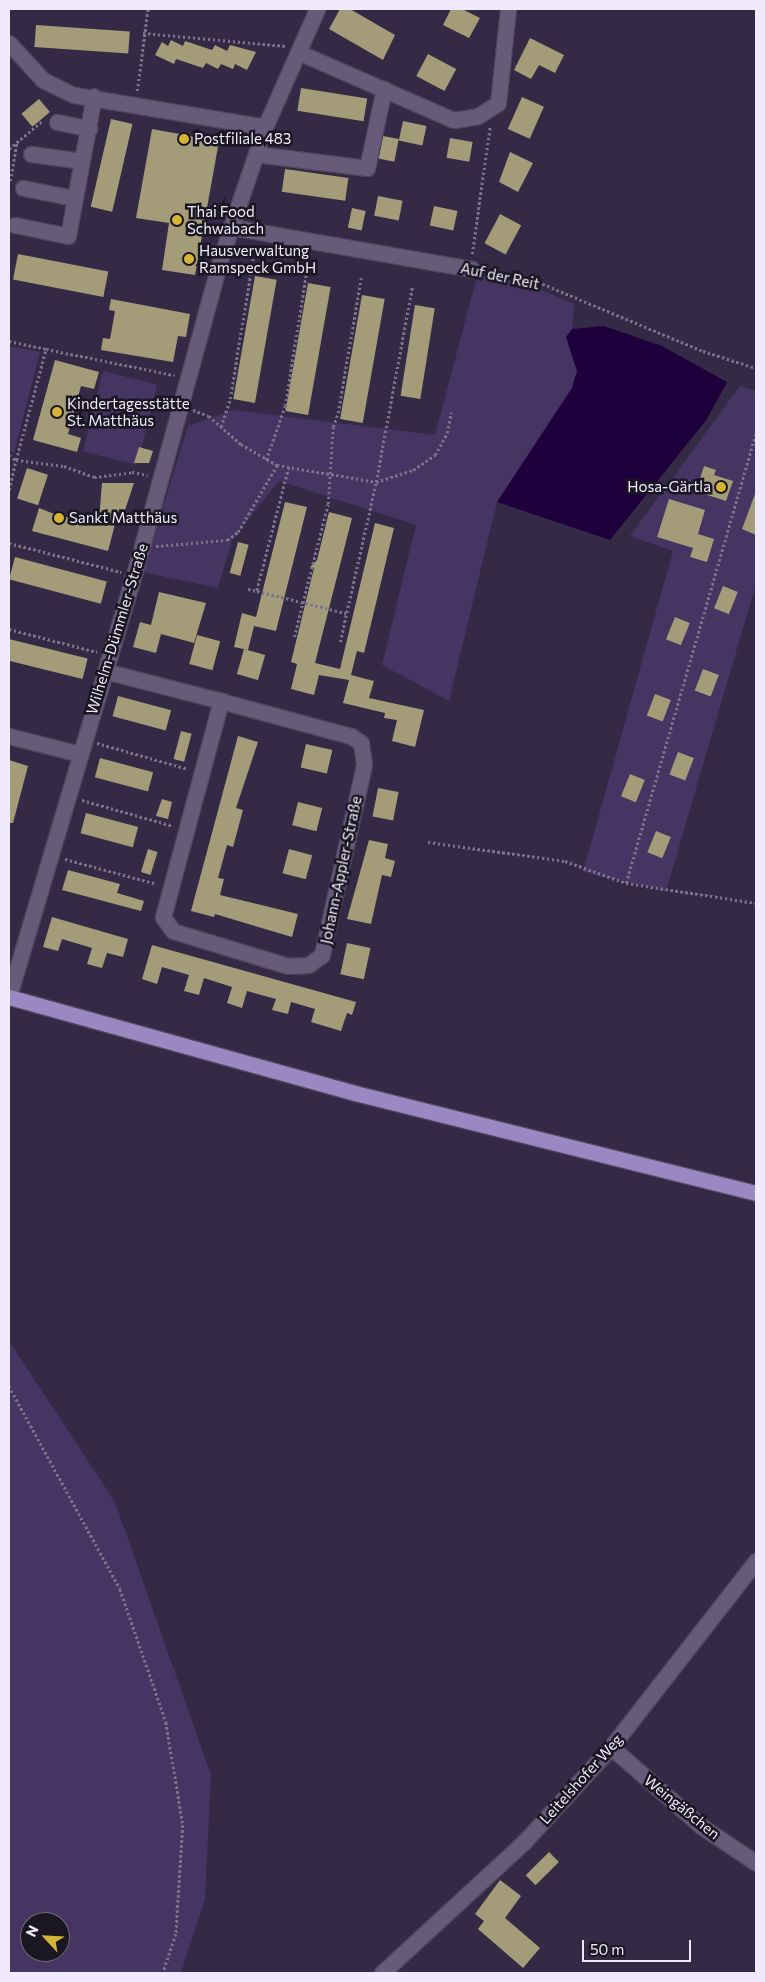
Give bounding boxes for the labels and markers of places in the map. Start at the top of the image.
place label: Postfiliale 483 [194,130,291,148]
marker: Postfiliale 483 [178,133,190,145]
place label: Thai Food Schwabach [187,202,264,237]
marker: Thai Food Schwabach [171,214,183,226]
place label: Hausverwaltung Ramspeck GmbH [199,241,316,276]
marker: Hausverwaltung Ramspeck GmbH [183,253,195,265]
place label: Kindertagesstätte St. Matthäus [67,394,190,429]
marker: Kindertagesstätte St. Matthäus [51,406,63,418]
place label: Hosa-Gärtla [627,478,711,496]
marker: Hosa-Gärtla [715,481,727,493]
place label: Sankt Matthäus [69,509,177,527]
marker: Sankt Matthäus [53,512,65,524]

